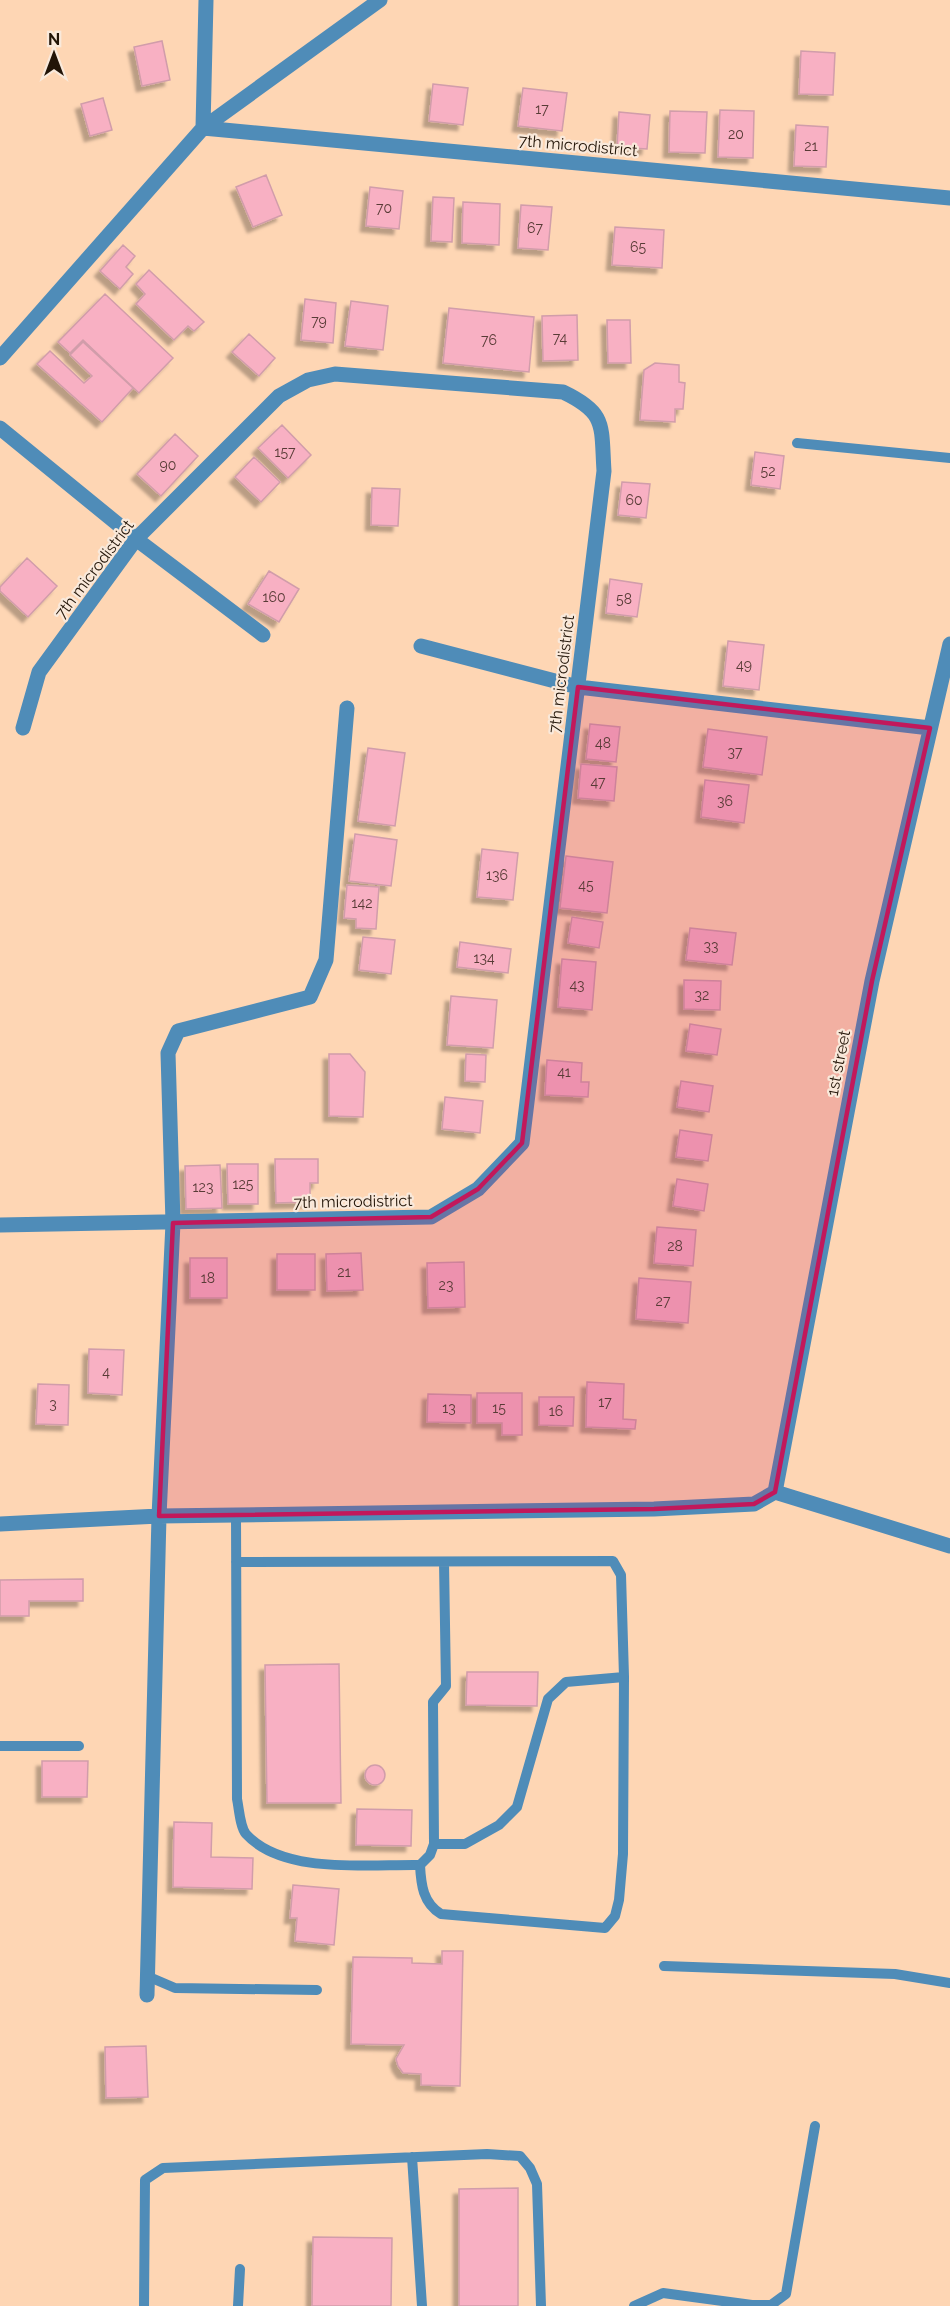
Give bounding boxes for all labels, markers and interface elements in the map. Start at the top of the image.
north arrow [24,24,84,84]
text: N [48,30,60,49]
house number: 17 [535,101,549,117]
house number: 20 [728,126,744,142]
street label: 7th microdistrict [518,131,639,160]
house number: 21 [804,138,818,154]
house number: 70 [376,200,392,216]
house number: 67 [527,220,543,236]
house number: 65 [630,239,646,255]
house number: 79 [311,313,327,329]
house number: 74 [553,330,568,346]
house number: 76 [481,332,497,348]
house number: 157 [274,444,296,460]
house number: 90 [160,457,176,473]
house number: 52 [761,463,775,479]
house number: 60 [625,492,643,508]
street label: 7th microdistrict [51,516,138,623]
house number: 160 [262,589,286,605]
house number: 58 [616,591,632,607]
street label: 7th microdistrict [545,613,578,734]
house number: 49 [736,657,752,673]
house number: 48 [595,735,611,751]
house number: 37 [728,744,743,760]
house number: 47 [590,774,606,790]
house number: 36 [717,793,733,809]
house number: 136 [486,867,508,883]
house number: 45 [578,877,594,893]
house number: 142 [352,895,372,911]
house number: 33 [704,938,718,954]
house number: 134 [473,950,495,966]
house number: 43 [569,977,585,993]
house number: 32 [695,987,709,1003]
street label: 1st street [823,1028,854,1098]
house number: 41 [557,1064,571,1080]
house number: 125 [233,1176,254,1192]
house number: 123 [193,1179,213,1195]
street label: 7th microdistrict [293,1191,413,1212]
house number: 28 [667,1238,683,1254]
house number: 21 [337,1264,351,1280]
house number: 18 [201,1270,215,1286]
house number: 23 [439,1277,453,1293]
house number: 27 [656,1293,671,1309]
house number: 4 [102,1364,110,1380]
house number: 17 [598,1394,612,1410]
house number: 3 [49,1396,57,1412]
house number: 13 [442,1400,456,1416]
house number: 15 [492,1400,506,1416]
house number: 16 [549,1403,563,1419]

